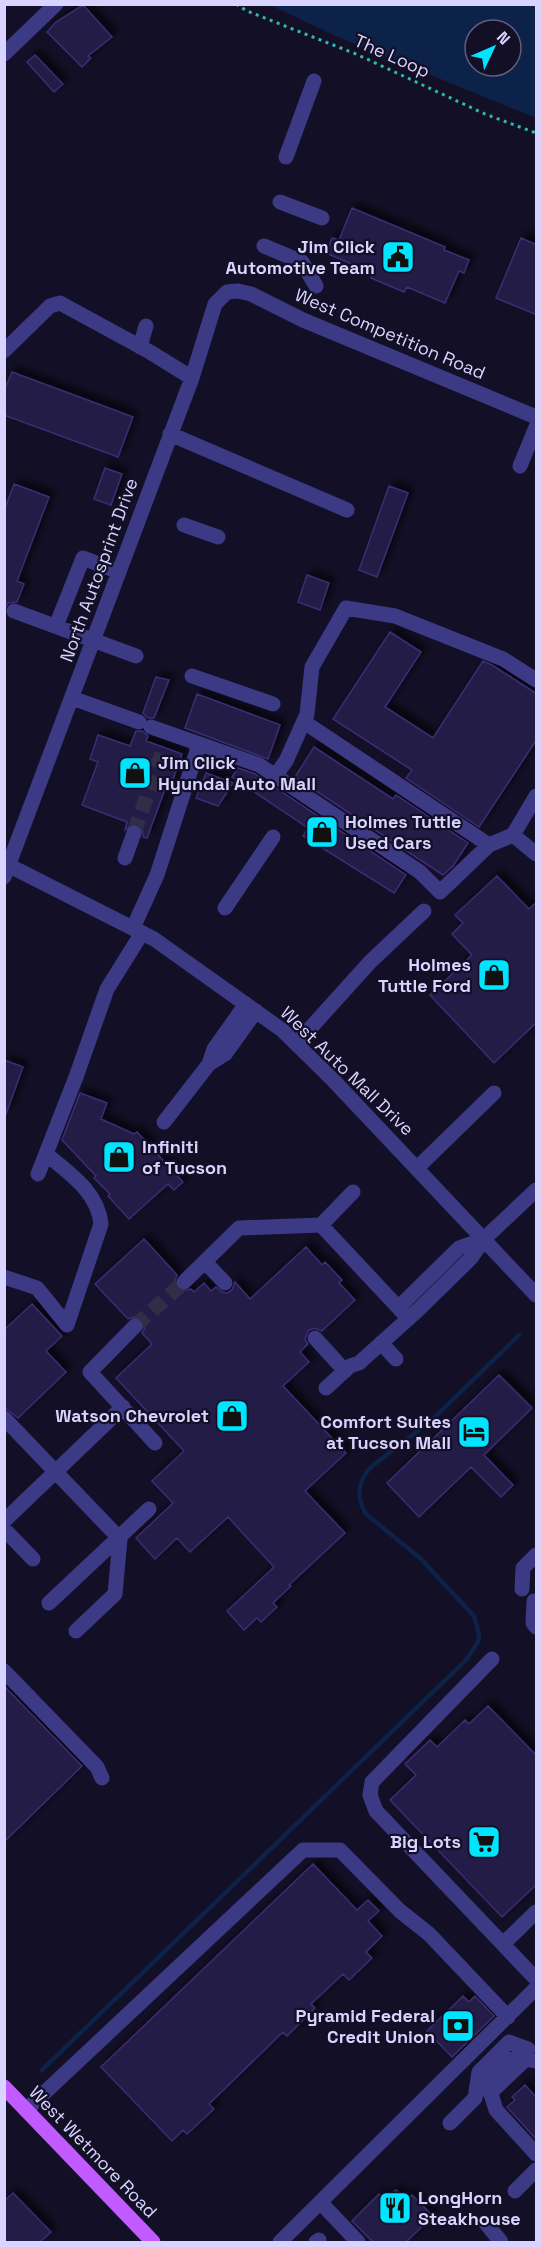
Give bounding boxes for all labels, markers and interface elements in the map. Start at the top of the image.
north arrow [463,18,523,78]
text: N [492,27,515,49]
street label: The Loop [351,29,434,82]
place label: Jim Click Automotive Team [225,235,375,279]
public building icon: Jim Click Automotive Team [380,239,416,275]
street label: West Competition Road [291,283,489,384]
street label: North Autosprint Drive [55,475,143,665]
place label: Jim Click Hyundai Auto Mall [158,751,316,795]
shop icon: Jim Click Hyundai Auto Mall [117,755,153,791]
place label: Holmes Tuttle Used Cars [345,810,461,854]
shop icon: Holmes Tuttle Used Cars [304,814,340,850]
place label: Holmes Tuttle Ford [378,953,471,997]
shop icon: Holmes Tuttle Ford [476,957,512,993]
street label: West Auto Mall Drive [276,1001,419,1140]
place label: Infiniti of Tucson [142,1135,227,1179]
shop icon: Infiniti of Tucson [101,1139,137,1175]
shop icon: Watson Chevrolet [214,1398,250,1434]
place label: Watson Chevrolet [55,1404,209,1427]
place label: Comfort Suites at Tucson Mall [320,1410,451,1454]
hotel icon: Comfort Suites at Tucson Mall [456,1414,492,1450]
supermarket icon: Big Lots [466,1824,502,1860]
place label: Big Lots [390,1830,461,1853]
place label: Pyramid Federal Credit Union [296,2004,435,2048]
bank icon: Pyramid Federal Credit Union [440,2008,476,2044]
street label: West Wetmore Road [24,2081,162,2223]
place label: LongHorn Steakhouse [418,2186,521,2230]
restaurant icon: LongHorn Steakhouse [377,2190,413,2226]

